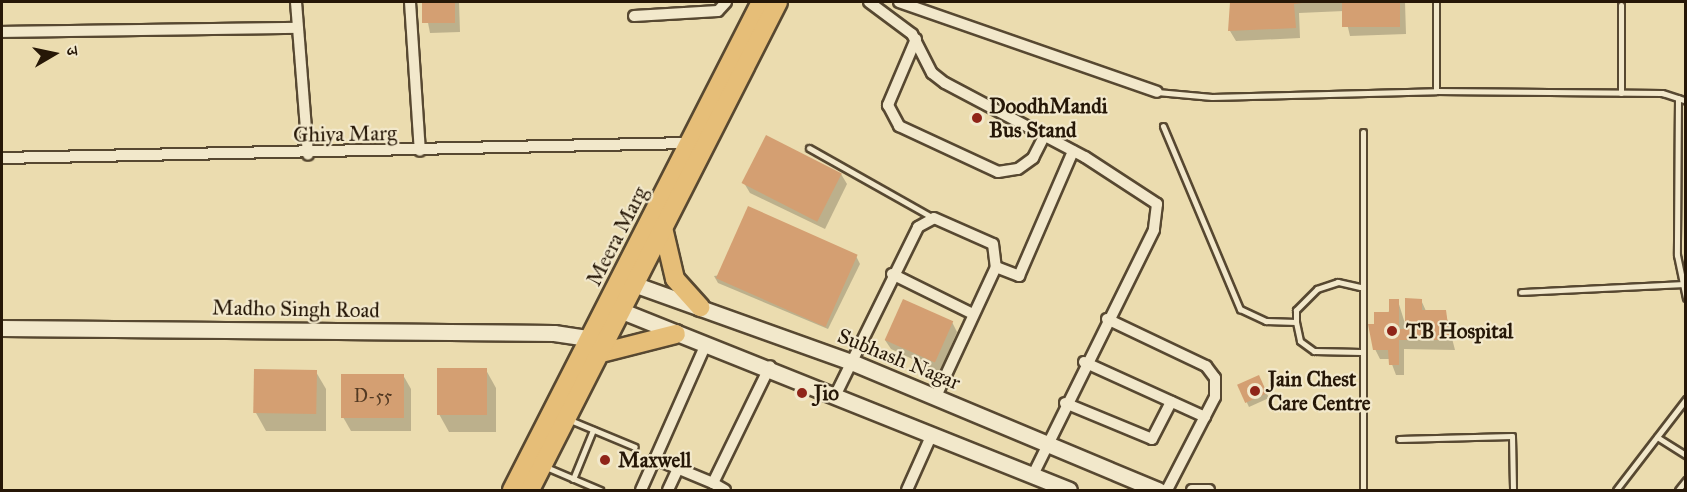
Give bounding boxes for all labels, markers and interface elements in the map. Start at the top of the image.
north arrow [24,24,84,84]
text: उ [62,46,82,57]
place label: DoodhMandi Bus Stand [989,93,1107,143]
marker: DoodhMandi Bus Stand [970,111,984,125]
street label: Ghiya Marg [293,120,397,148]
street label: Meera Marg [581,182,653,290]
street label: Madho Singh Road [212,295,380,323]
place label: TB Hospital [1406,318,1513,344]
marker: TB Hospital [1383,322,1401,340]
street label: Subhash Nagar [834,323,964,395]
place label: Jain Chest Care Centre [1268,366,1370,416]
place label: Jio [814,380,839,406]
marker: Jain Chest Care Centre [1246,382,1264,400]
house number: D-55 [354,385,392,407]
marker: Jio [795,386,809,400]
place label: Maxwell [618,447,692,473]
marker: Maxwell [596,451,614,469]

